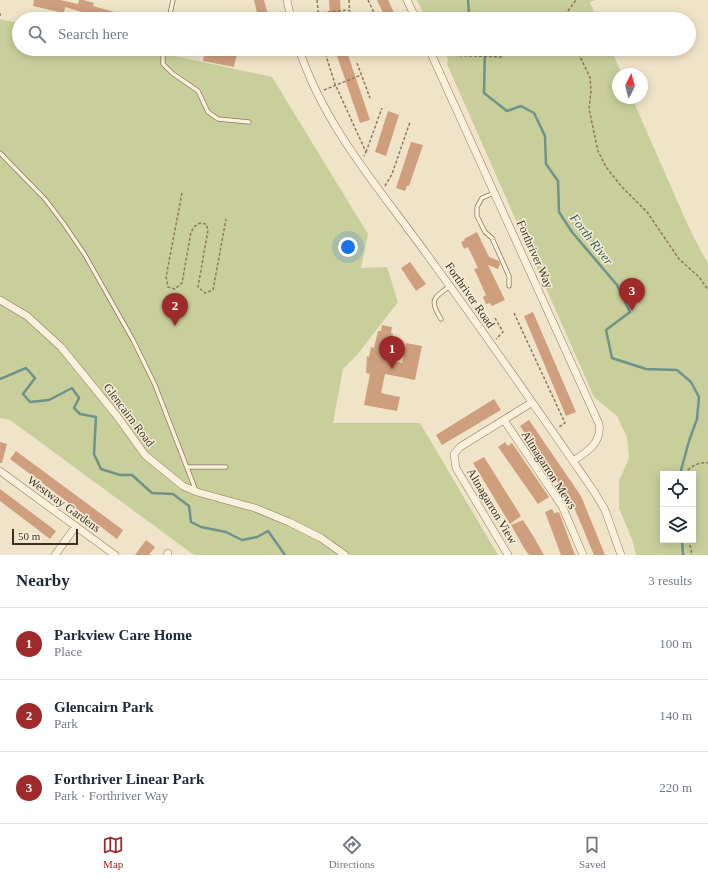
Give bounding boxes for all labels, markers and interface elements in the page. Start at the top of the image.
search box [12,12,696,56]
icon: search [26,23,48,45]
text: Search here [58,26,128,42]
north arrow [612,68,648,104]
water label: Forth River [566,210,617,269]
street label: Forthriver Way [514,218,556,290]
your location [338,237,358,257]
street label: Forthriver Road [442,259,498,331]
pin: 3 [619,278,645,311]
pin: 2 [162,293,188,326]
pin: 1 [379,336,405,369]
street label: Glencairn Road [101,381,157,449]
street label: Altnagarron Mews [519,428,580,512]
street label: Altnagarron View [464,466,520,547]
map controls [660,471,696,543]
button: locate [660,471,696,507]
street label: Westway Gardens [25,473,103,535]
button: layers [660,507,696,543]
scale bar [12,527,78,546]
text: 50 m [18,530,40,542]
text: Nearby [16,571,70,590]
text: 3 results [648,573,692,588]
text: Parkview Care Home [54,627,192,643]
text: 1 [26,636,32,651]
text: 100 m [659,636,692,651]
text: Place [54,644,82,659]
text: Glencairn Park [54,699,154,715]
text: 2 [26,708,32,723]
text: 140 m [659,708,692,723]
text: Park [54,716,78,731]
text: Forthriver Linear Park [54,771,204,787]
text: 3 [26,780,32,795]
text: 220 m [659,780,692,795]
text: Park · Forthriver Way [54,788,168,803]
tab: Map [102,834,124,870]
tab: Directions [329,834,374,870]
tab: Saved [579,834,606,870]

